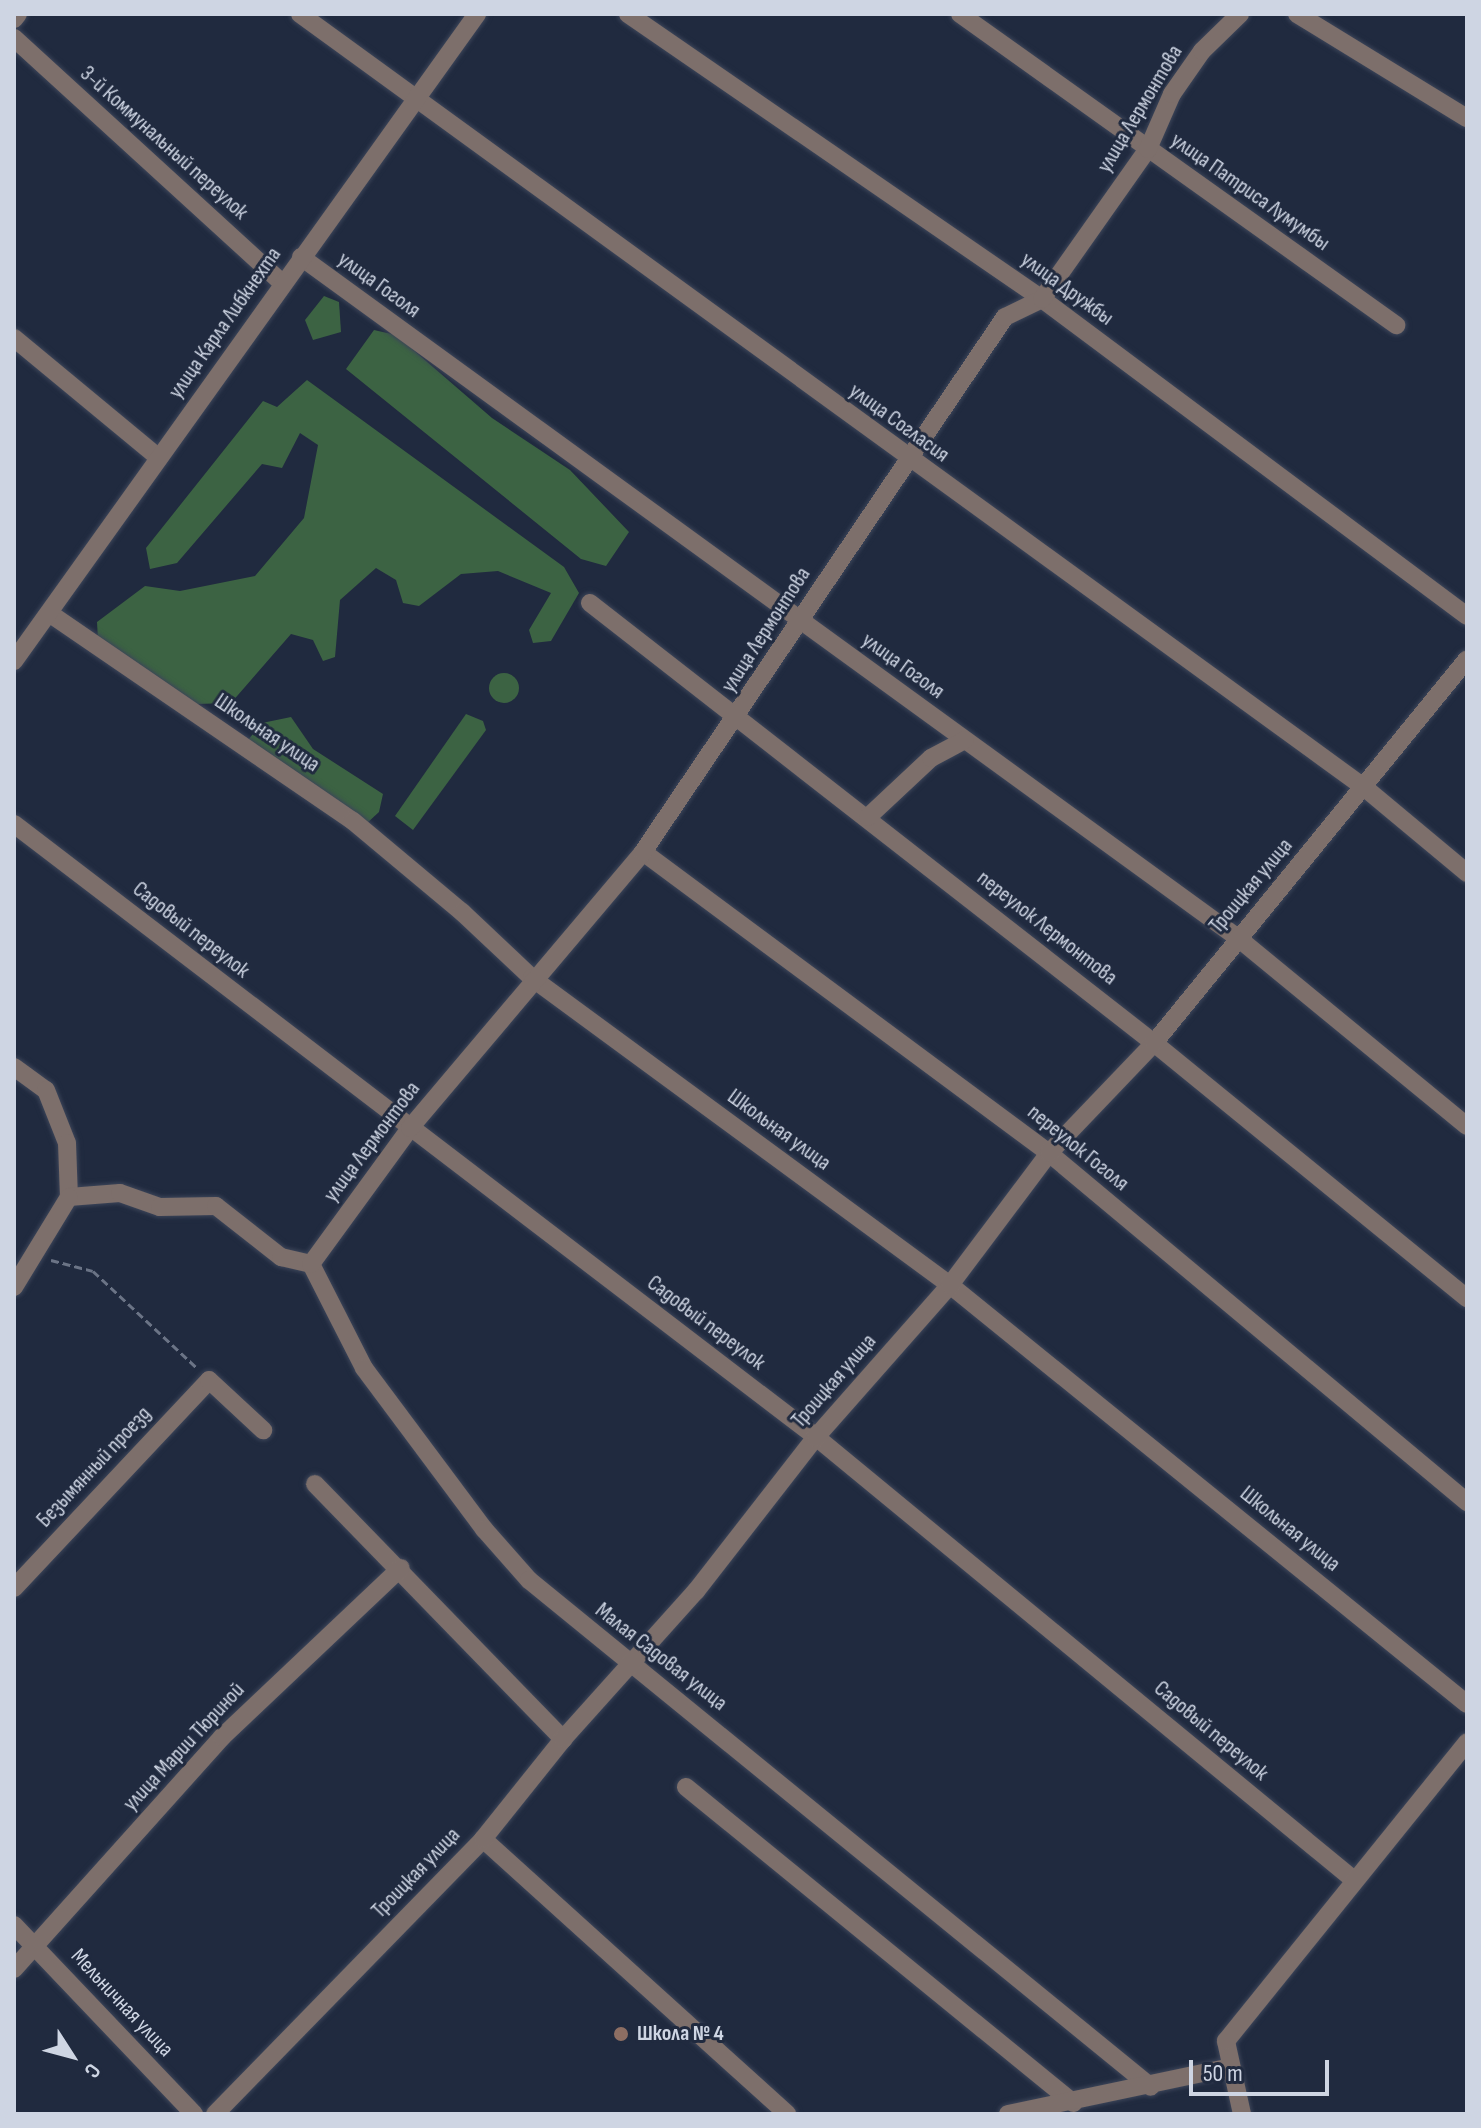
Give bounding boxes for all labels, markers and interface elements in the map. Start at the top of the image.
street label: улица Лермонтова [1092,41,1188,177]
street label: 3-й Коммунальный переулок [75,61,253,225]
street label: улица Патриса Лумумбы [1165,127,1335,257]
street label: улица Карла Либкнехта [163,242,287,404]
street label: улица Гоголя [333,246,425,324]
street label: улица Дружбы [1016,247,1118,331]
street label: улица Согласия [844,378,954,468]
street label: улица Лермонтова [716,562,816,698]
street label: улица Гоголя [857,627,949,705]
street label: Школьная улица [209,688,325,778]
street label: Троицкая улица [1204,833,1298,939]
street label: переулок Лермонтова [972,865,1122,991]
street label: Садовый переулок [127,876,255,984]
street label: улица Лермонтова [318,1077,426,1207]
street label: Школьная улица [722,1084,836,1176]
street label: переулок Гоголя [1022,1099,1134,1197]
street label: Садовый переулок [642,1270,770,1376]
street label: Троицкая улица [786,1329,882,1433]
street label: Безымянный проезд [31,1401,157,1533]
street label: Школьная улица [1235,1481,1345,1577]
street label: Малая Садовая улица [590,1597,732,1717]
street label: Садовый переулок [1148,1676,1274,1786]
street label: улица Марии Тюриной [118,1677,250,1817]
street label: Троицкая улица [366,1822,466,1924]
street label: Мельничная улица [65,1944,179,2062]
north arrow [32,2016,112,2096]
place label: Школа № 4 [637,2021,724,2047]
marker: Школа № 4 [612,2025,630,2043]
scale bar [1193,2044,1333,2094]
text: С [78,2058,106,2083]
text: 50 m [1203,2059,1243,2088]

